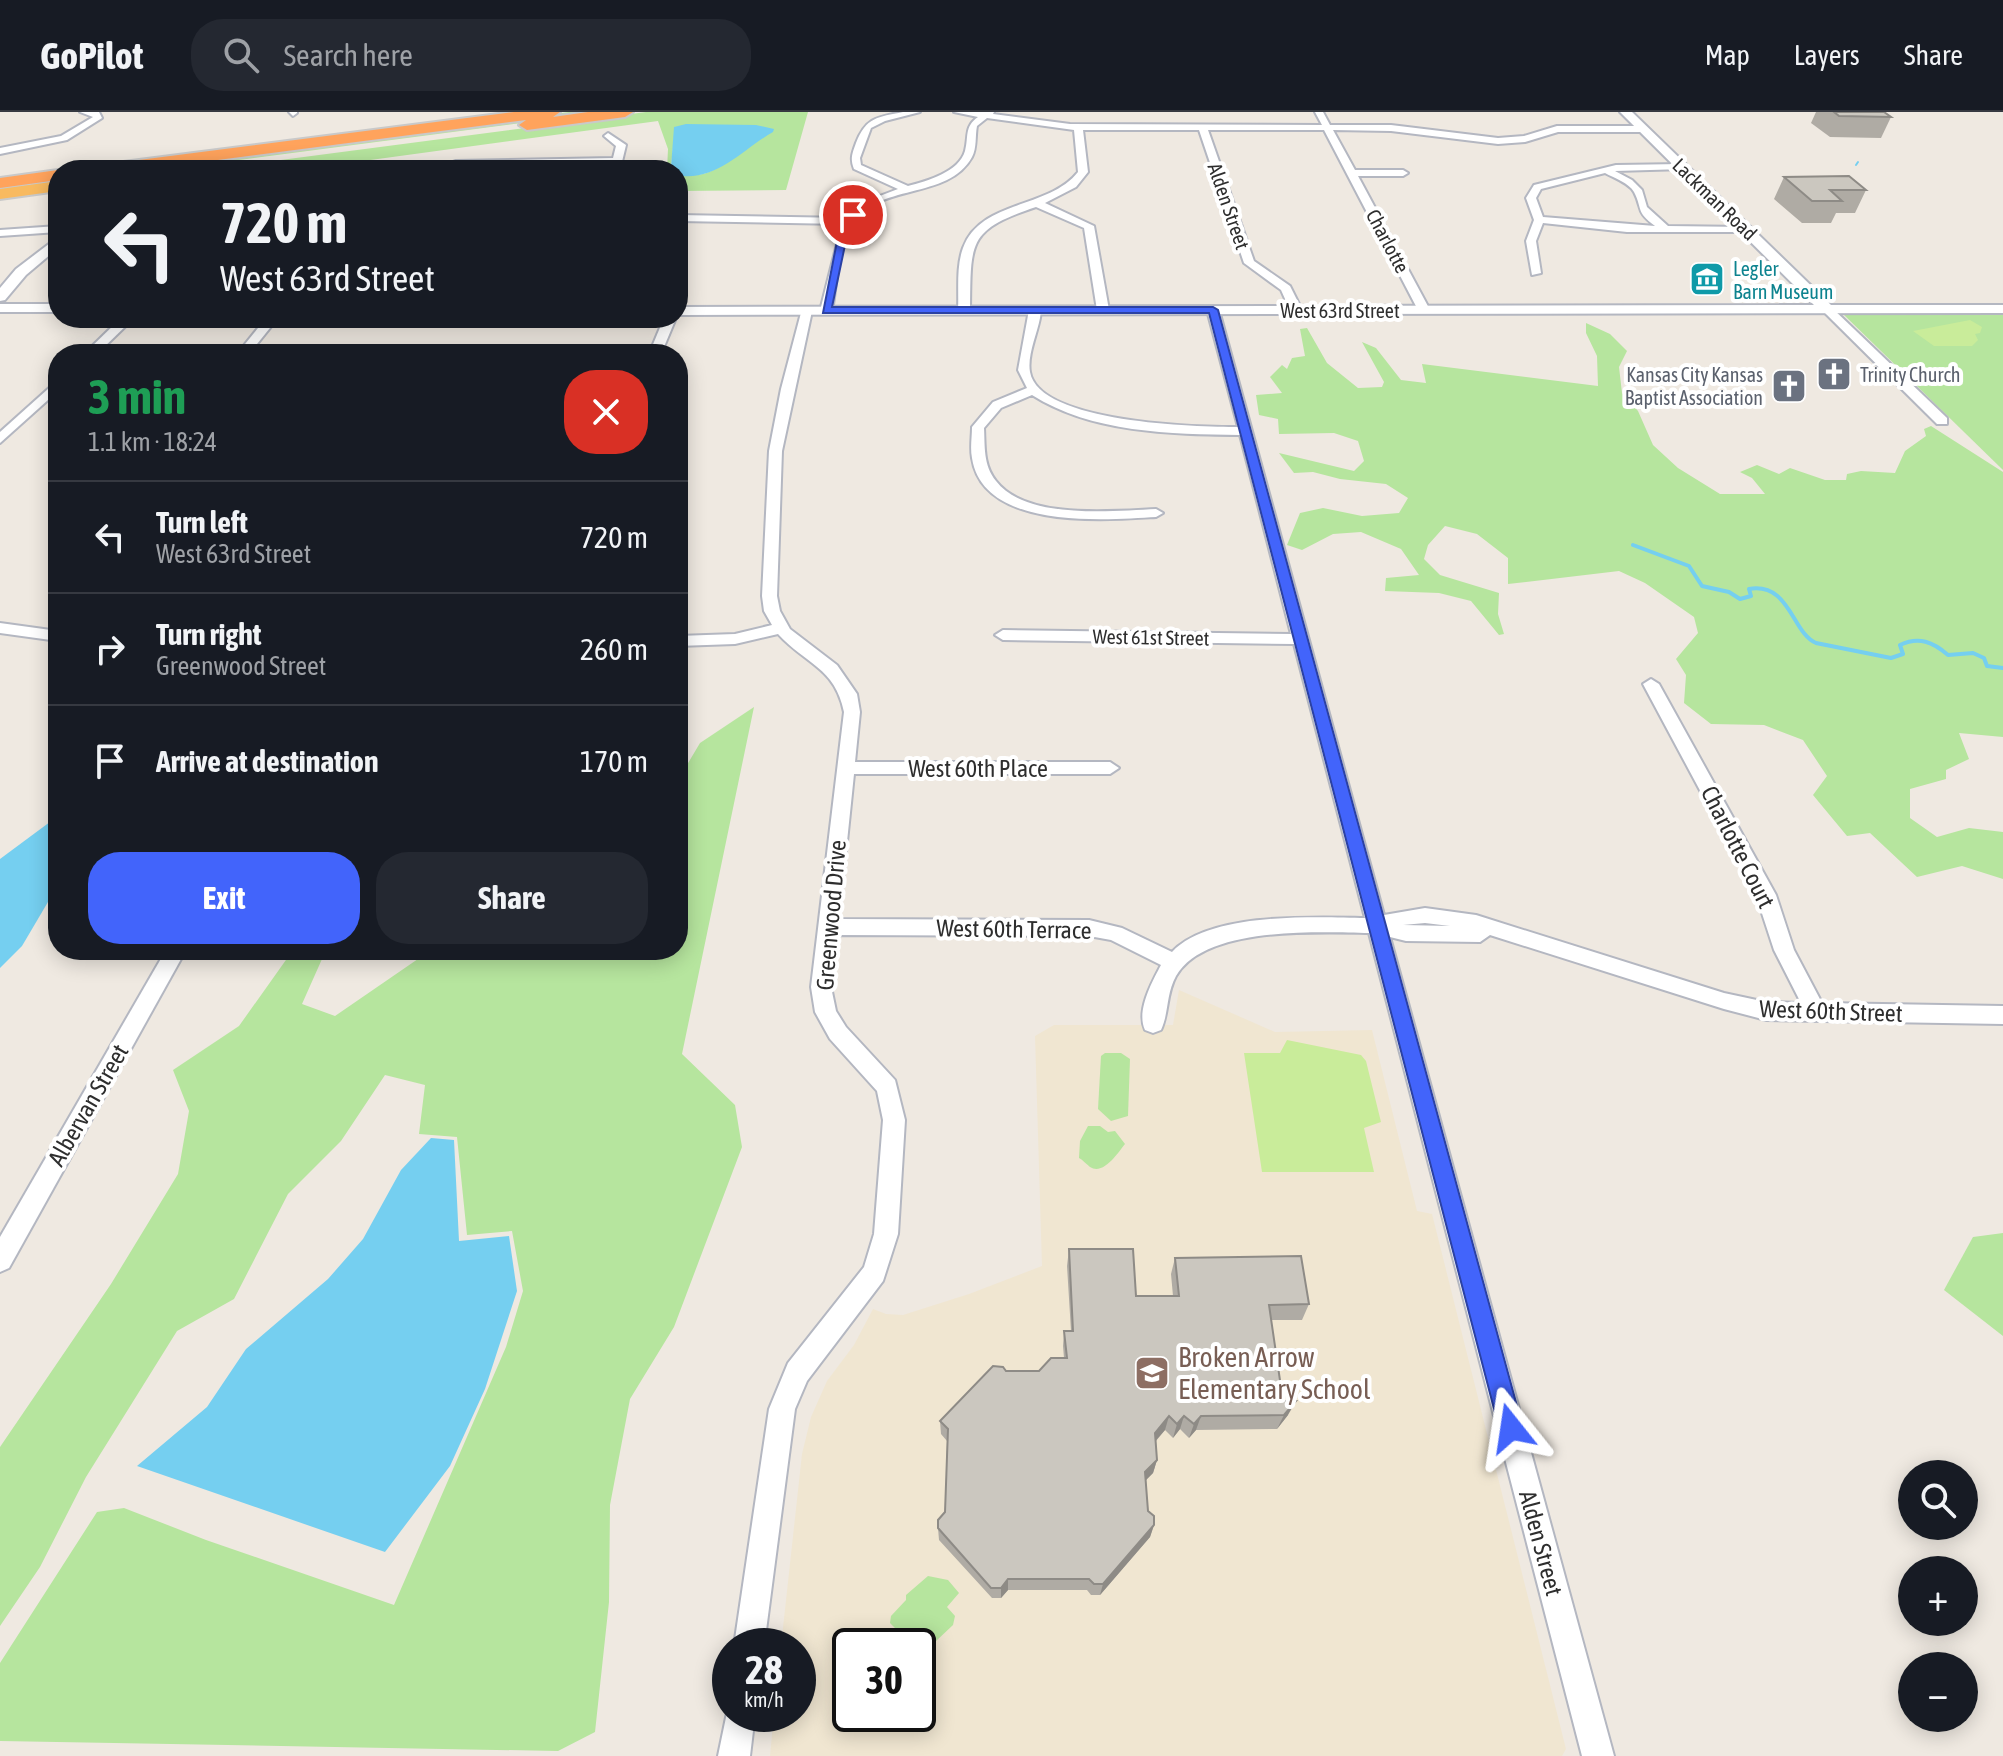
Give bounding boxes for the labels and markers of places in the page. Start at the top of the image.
pin [819,181,887,249]
place label: Legler Barn Museum [1733,257,1833,303]
museum icon: Legler Barn Museum [1688,260,1726,298]
church icon: Trinity Church [1815,355,1853,393]
place label: Kansas City Kansas Baptist Association [1625,363,1763,409]
place label: Trinity Church [1860,363,1960,386]
church icon: Kansas City Kansas Baptist Association [1770,367,1808,405]
place label: Broken Arrow Elementary School [1178,1341,1371,1405]
school or university icon: Broken Arrow Elementary School [1133,1354,1171,1392]

